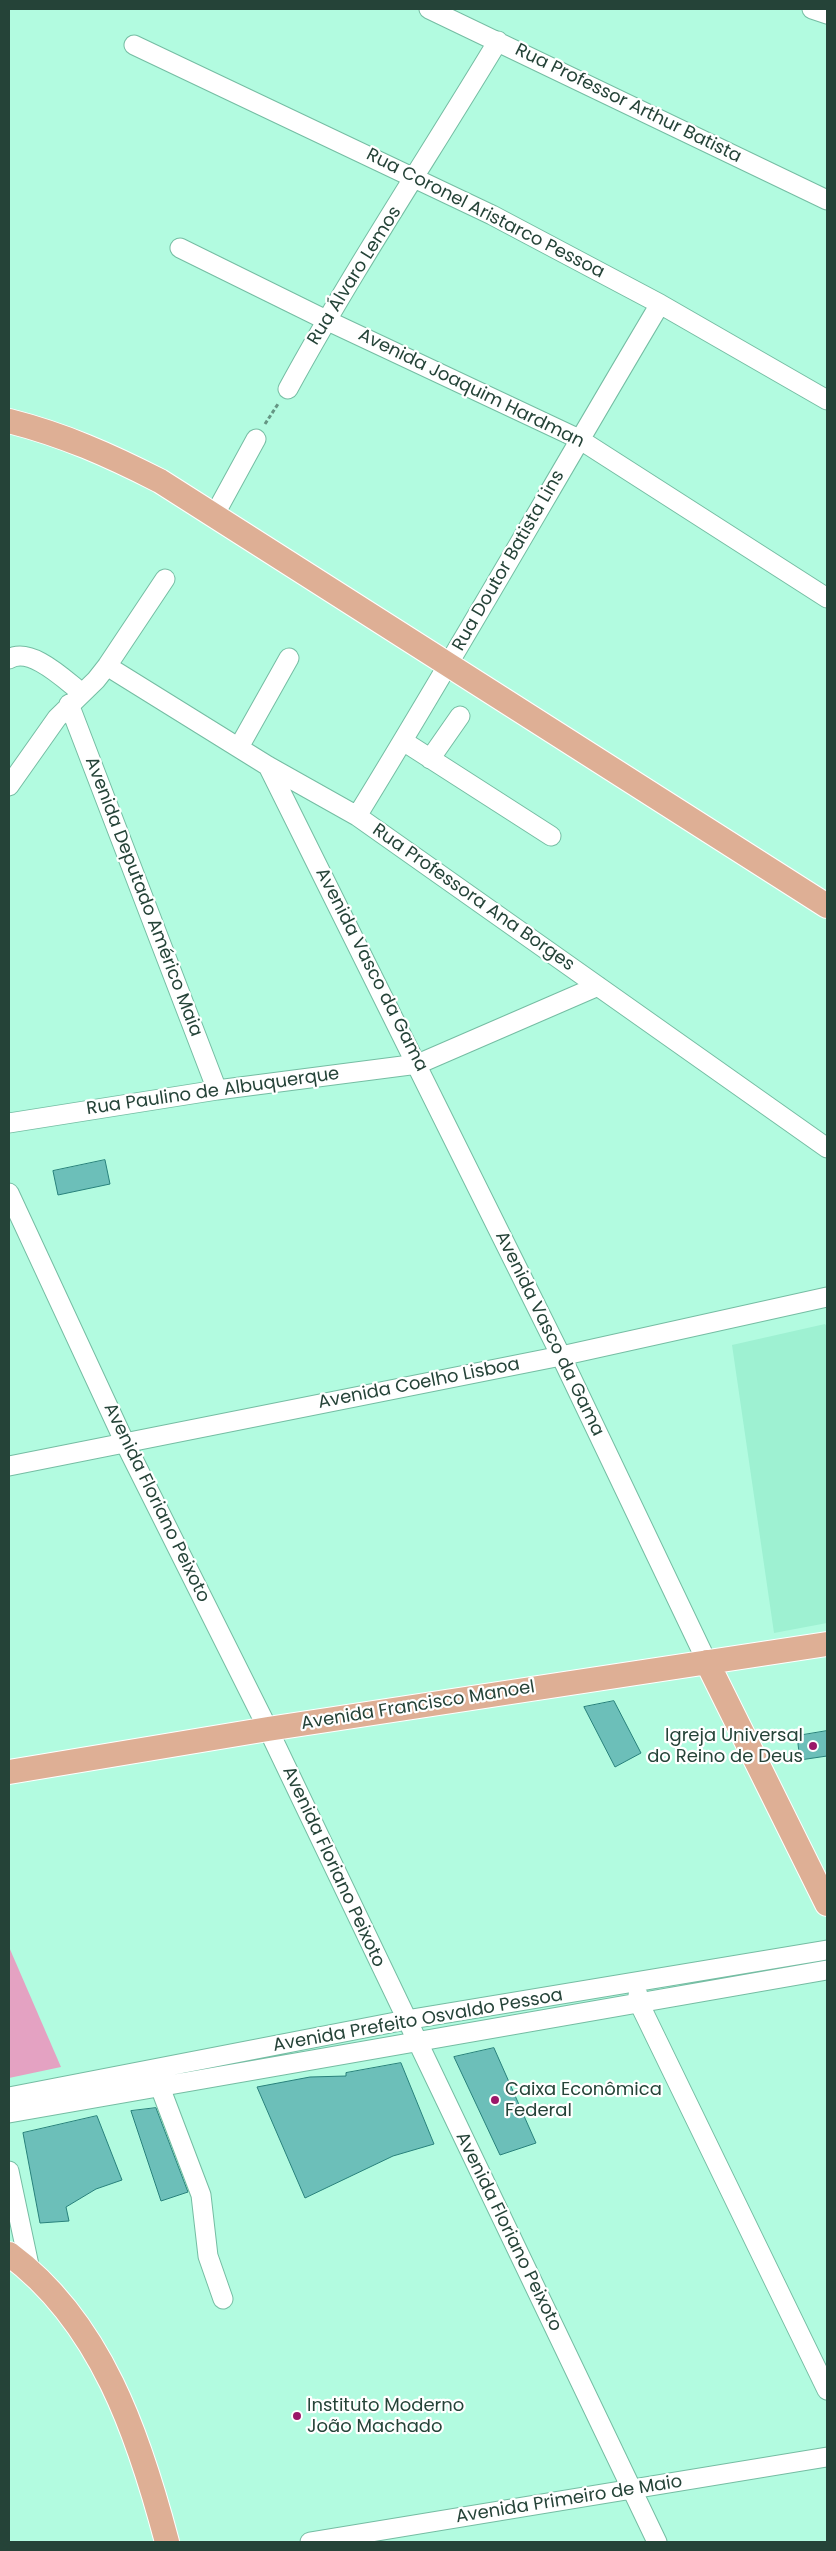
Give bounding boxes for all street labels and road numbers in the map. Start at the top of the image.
street label: Rua Professor Arthur Batista [511,40,745,168]
street label: Rua Coronel Aristarco Pessoa [362,144,608,284]
street label: Rua Álvaro Lemos [304,203,406,349]
street label: Avenida Joaquim Hardman [354,325,588,453]
street label: Rua Doutor Batista Lins [448,467,570,655]
street label: Avenida Deputado Américo Maia [80,754,206,1040]
street label: Rua Professora Ana Borges [368,820,578,976]
street label: Avenida Vasco da Gama [310,865,432,1075]
street label: Rua Paulino de Albuquerque [85,1064,341,1120]
street label: Avenida Vasco da Gama [490,1228,608,1440]
street label: Avenida Coelho Lisboa [316,1354,522,1414]
street label: Avenida Floriano Peixoto [98,1400,214,1606]
street label: Avenida Francisco Manoel [300,1677,536,1735]
street label: Avenida Floriano Peixoto [277,1763,389,1971]
street label: Avenida Prefeito Osvaldo Pessoa [271,1985,565,2057]
street label: Avenida Floriano Peixoto [450,2129,566,2335]
street label: Avenida Primeiro de Maio [454,2471,684,2529]

